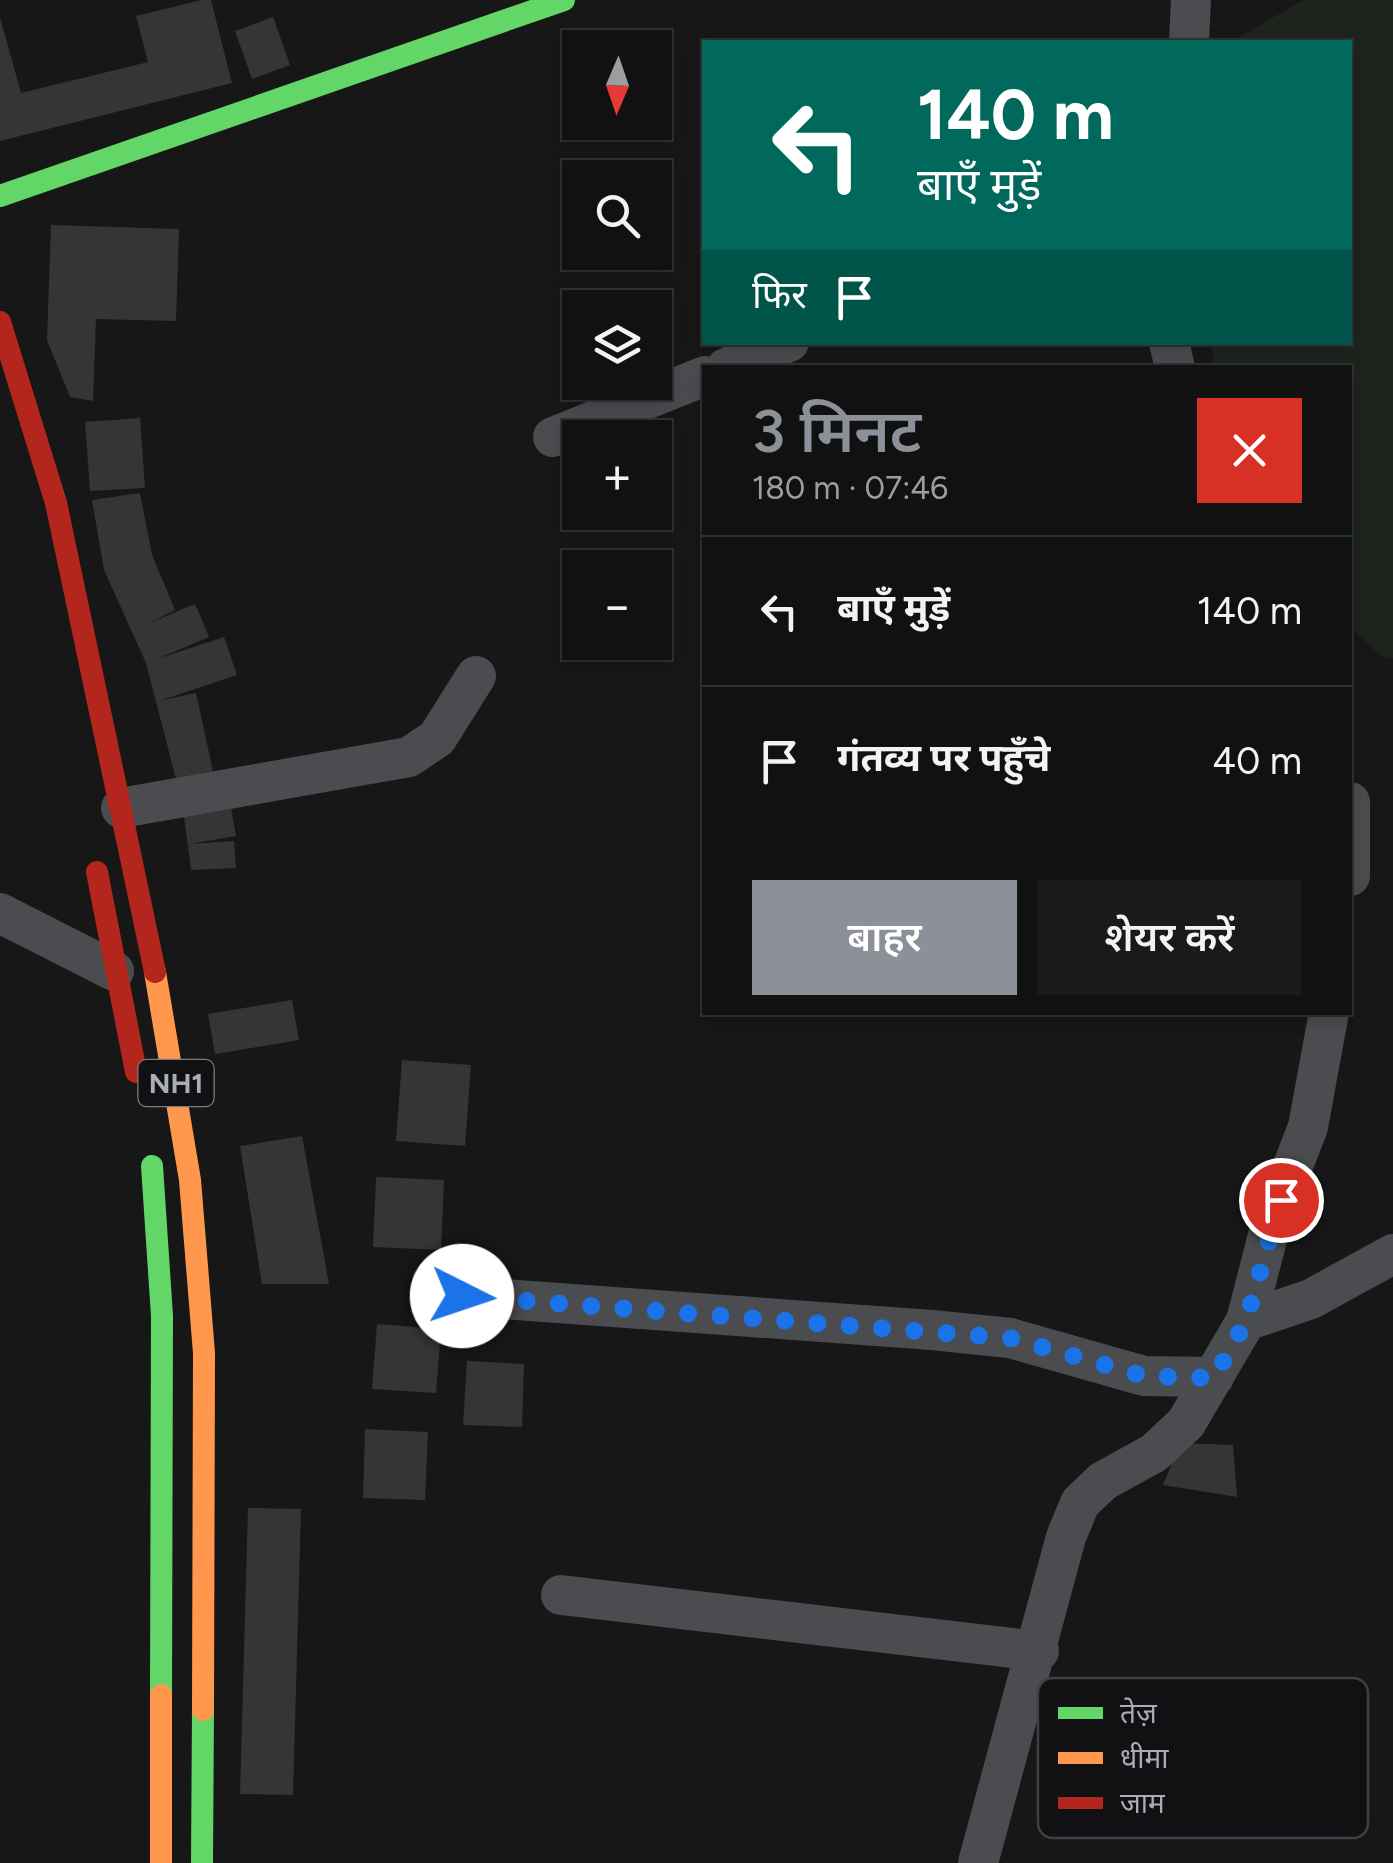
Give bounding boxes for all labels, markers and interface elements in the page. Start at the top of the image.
north arrow [562,30,672,140]
map controls [562,30,672,660]
text: 140 m [917,72,1114,157]
icon: left [752,80,882,210]
text: बाएँ मुड़ें [917,157,1041,211]
button: search [562,160,672,270]
icon: arrive [827,270,882,325]
text: फिर [752,272,807,318]
button: layers [562,290,672,400]
text: 3 मिनट [752,395,921,467]
button: close [1197,398,1302,503]
button: + [562,420,672,530]
text: 180 m · 07:46 [752,469,948,507]
button: − [562,550,672,660]
icon: left [752,584,807,639]
text: बाएँ मुड़ें [837,585,950,631]
text: 140 m [1197,588,1302,634]
icon: arrive [752,734,807,789]
text: गंतव्य पर पहुँचे [837,735,1050,781]
text: 40 m [1212,738,1302,784]
button: बाहर [752,880,1017,995]
button: शेयर करें [1037,880,1302,995]
road number: NH1 [138,1060,214,1106]
pin [1239,1158,1324,1243]
icon: arrive [1254,1173,1309,1228]
position arrow [410,1244,514,1348]
legend [1038,1678,1368,1838]
text: तेज़ [1120,1696,1158,1730]
text: धीमा [1120,1741,1169,1775]
text: जाम [1120,1786,1166,1820]

